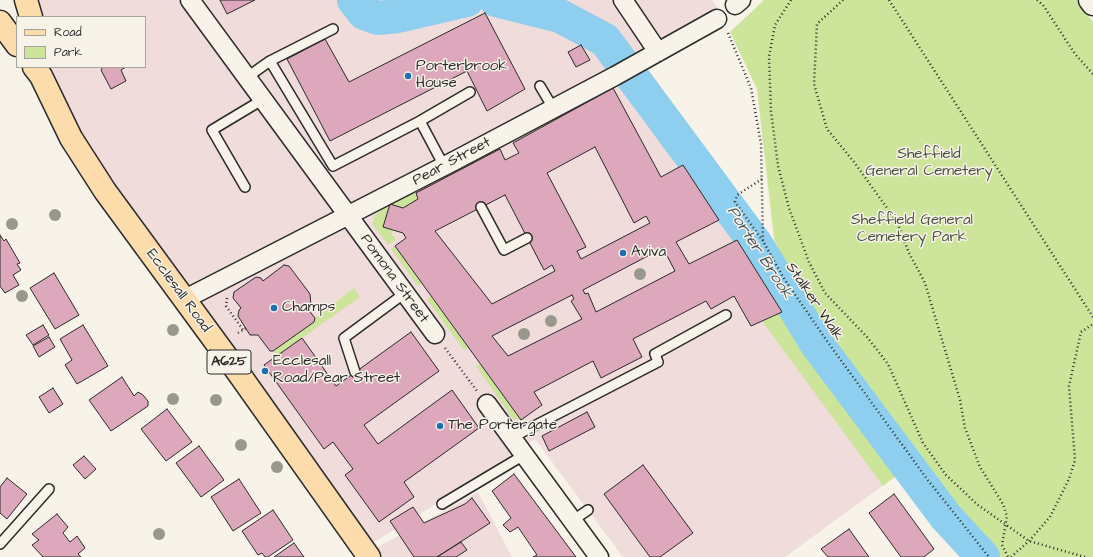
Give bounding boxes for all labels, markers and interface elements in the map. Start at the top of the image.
legend [16,16,146,68]
text: Road [54,24,82,41]
text: Park [54,44,82,61]
place label: Porterbrook House [416,58,508,93]
marker: Porterbrook House [403,71,413,81]
street label: Pear Street [410,134,494,190]
park label: Sheffield General Cemetery [865,146,993,181]
water label: Porter Brook [722,203,796,303]
park label: Sheffield General Cemetery Park [851,212,973,247]
street label: Pomona Street [356,231,432,327]
place label: Aviva [631,244,666,262]
street label: Ecclesall Road [142,246,214,336]
marker: Aviva [618,248,628,258]
street label: Stalker Walk [781,259,847,345]
place label: Champs [282,299,335,317]
marker: Champs [269,303,279,313]
road number: A625 [207,350,251,374]
place label: Ecclesall Road/Pear Street [273,353,400,388]
marker: Ecclesall Road/Pear Street [260,366,270,376]
place label: The Portergate [448,417,557,435]
marker: The Portergate [435,421,445,431]

